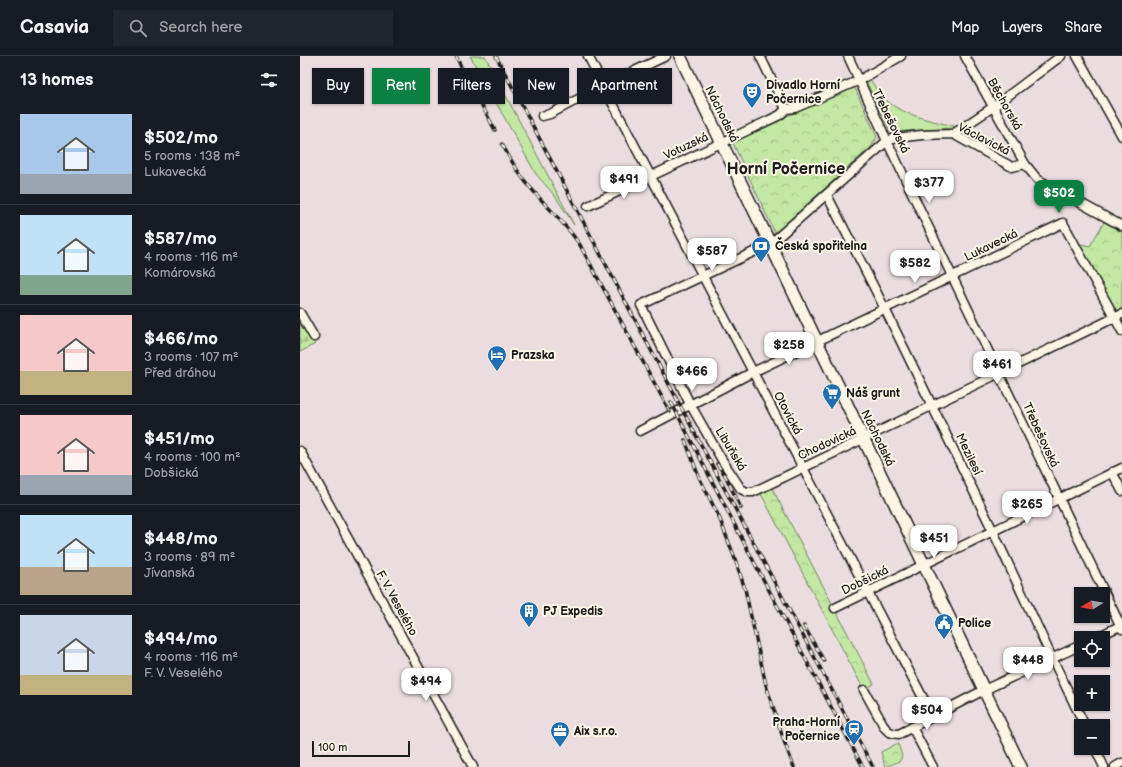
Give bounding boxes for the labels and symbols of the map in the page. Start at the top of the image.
street label: Běchorská [984,75,1025,133]
place label: Divadlo Horní Počernice [766,78,841,107]
theatre icon: Divadlo Horní Počernice [741,81,763,109]
street label: Náchodská [701,84,742,145]
street label: Třebešovská [869,87,913,156]
street label: Václavická [955,120,1013,159]
street label: Votuzská [661,130,711,163]
district label: Horní Počernice [727,160,845,179]
pin: $491 [600,166,648,200]
pin: $377 [905,170,953,204]
pin: $502 [1035,180,1083,214]
street label: Lukavecká [962,226,1021,265]
bank icon: Česká spořitelna [750,235,772,263]
place label: Česká spořitelna [775,237,867,254]
pin: $587 [688,238,736,272]
pin: $582 [891,250,939,284]
pin: $258 [765,332,813,366]
hotel icon: Prazska [486,344,508,372]
place label: Prazska [511,348,555,363]
pin: $461 [973,351,1021,385]
pin: $466 [668,358,716,392]
supermarket icon: Náš grunt [821,382,843,410]
place label: Náš grunt [846,386,900,401]
street label: Otovická [770,389,805,438]
street label: Třebešovská [1019,400,1062,470]
street label: Náchodská [857,408,898,469]
street label: Chodovická [795,423,859,464]
street label: Libuňská [712,425,750,474]
street label: Mezilesí [952,431,985,478]
pin: $265 [1003,491,1051,525]
pin: $451 [910,525,958,559]
street label: Dobšická [839,563,891,598]
street label: F. V. Veselého [372,568,421,639]
north arrow [1074,587,1110,623]
building icon: PJ Expedis [518,600,540,628]
place label: PJ Expedis [543,604,603,619]
public building icon: Police [933,612,955,640]
place label: Police [958,616,991,631]
pin: $448 [1004,647,1052,681]
pin: $494 [402,668,450,702]
pin: $504 [903,697,951,731]
place label: Praha-Horní Počernice [773,715,841,744]
station icon: Praha-Horní Počernice [843,718,865,746]
office icon: Aix s.r.o. [549,720,571,748]
place label: Aix s.r.o. [573,724,617,739]
scale bar [312,739,410,758]

